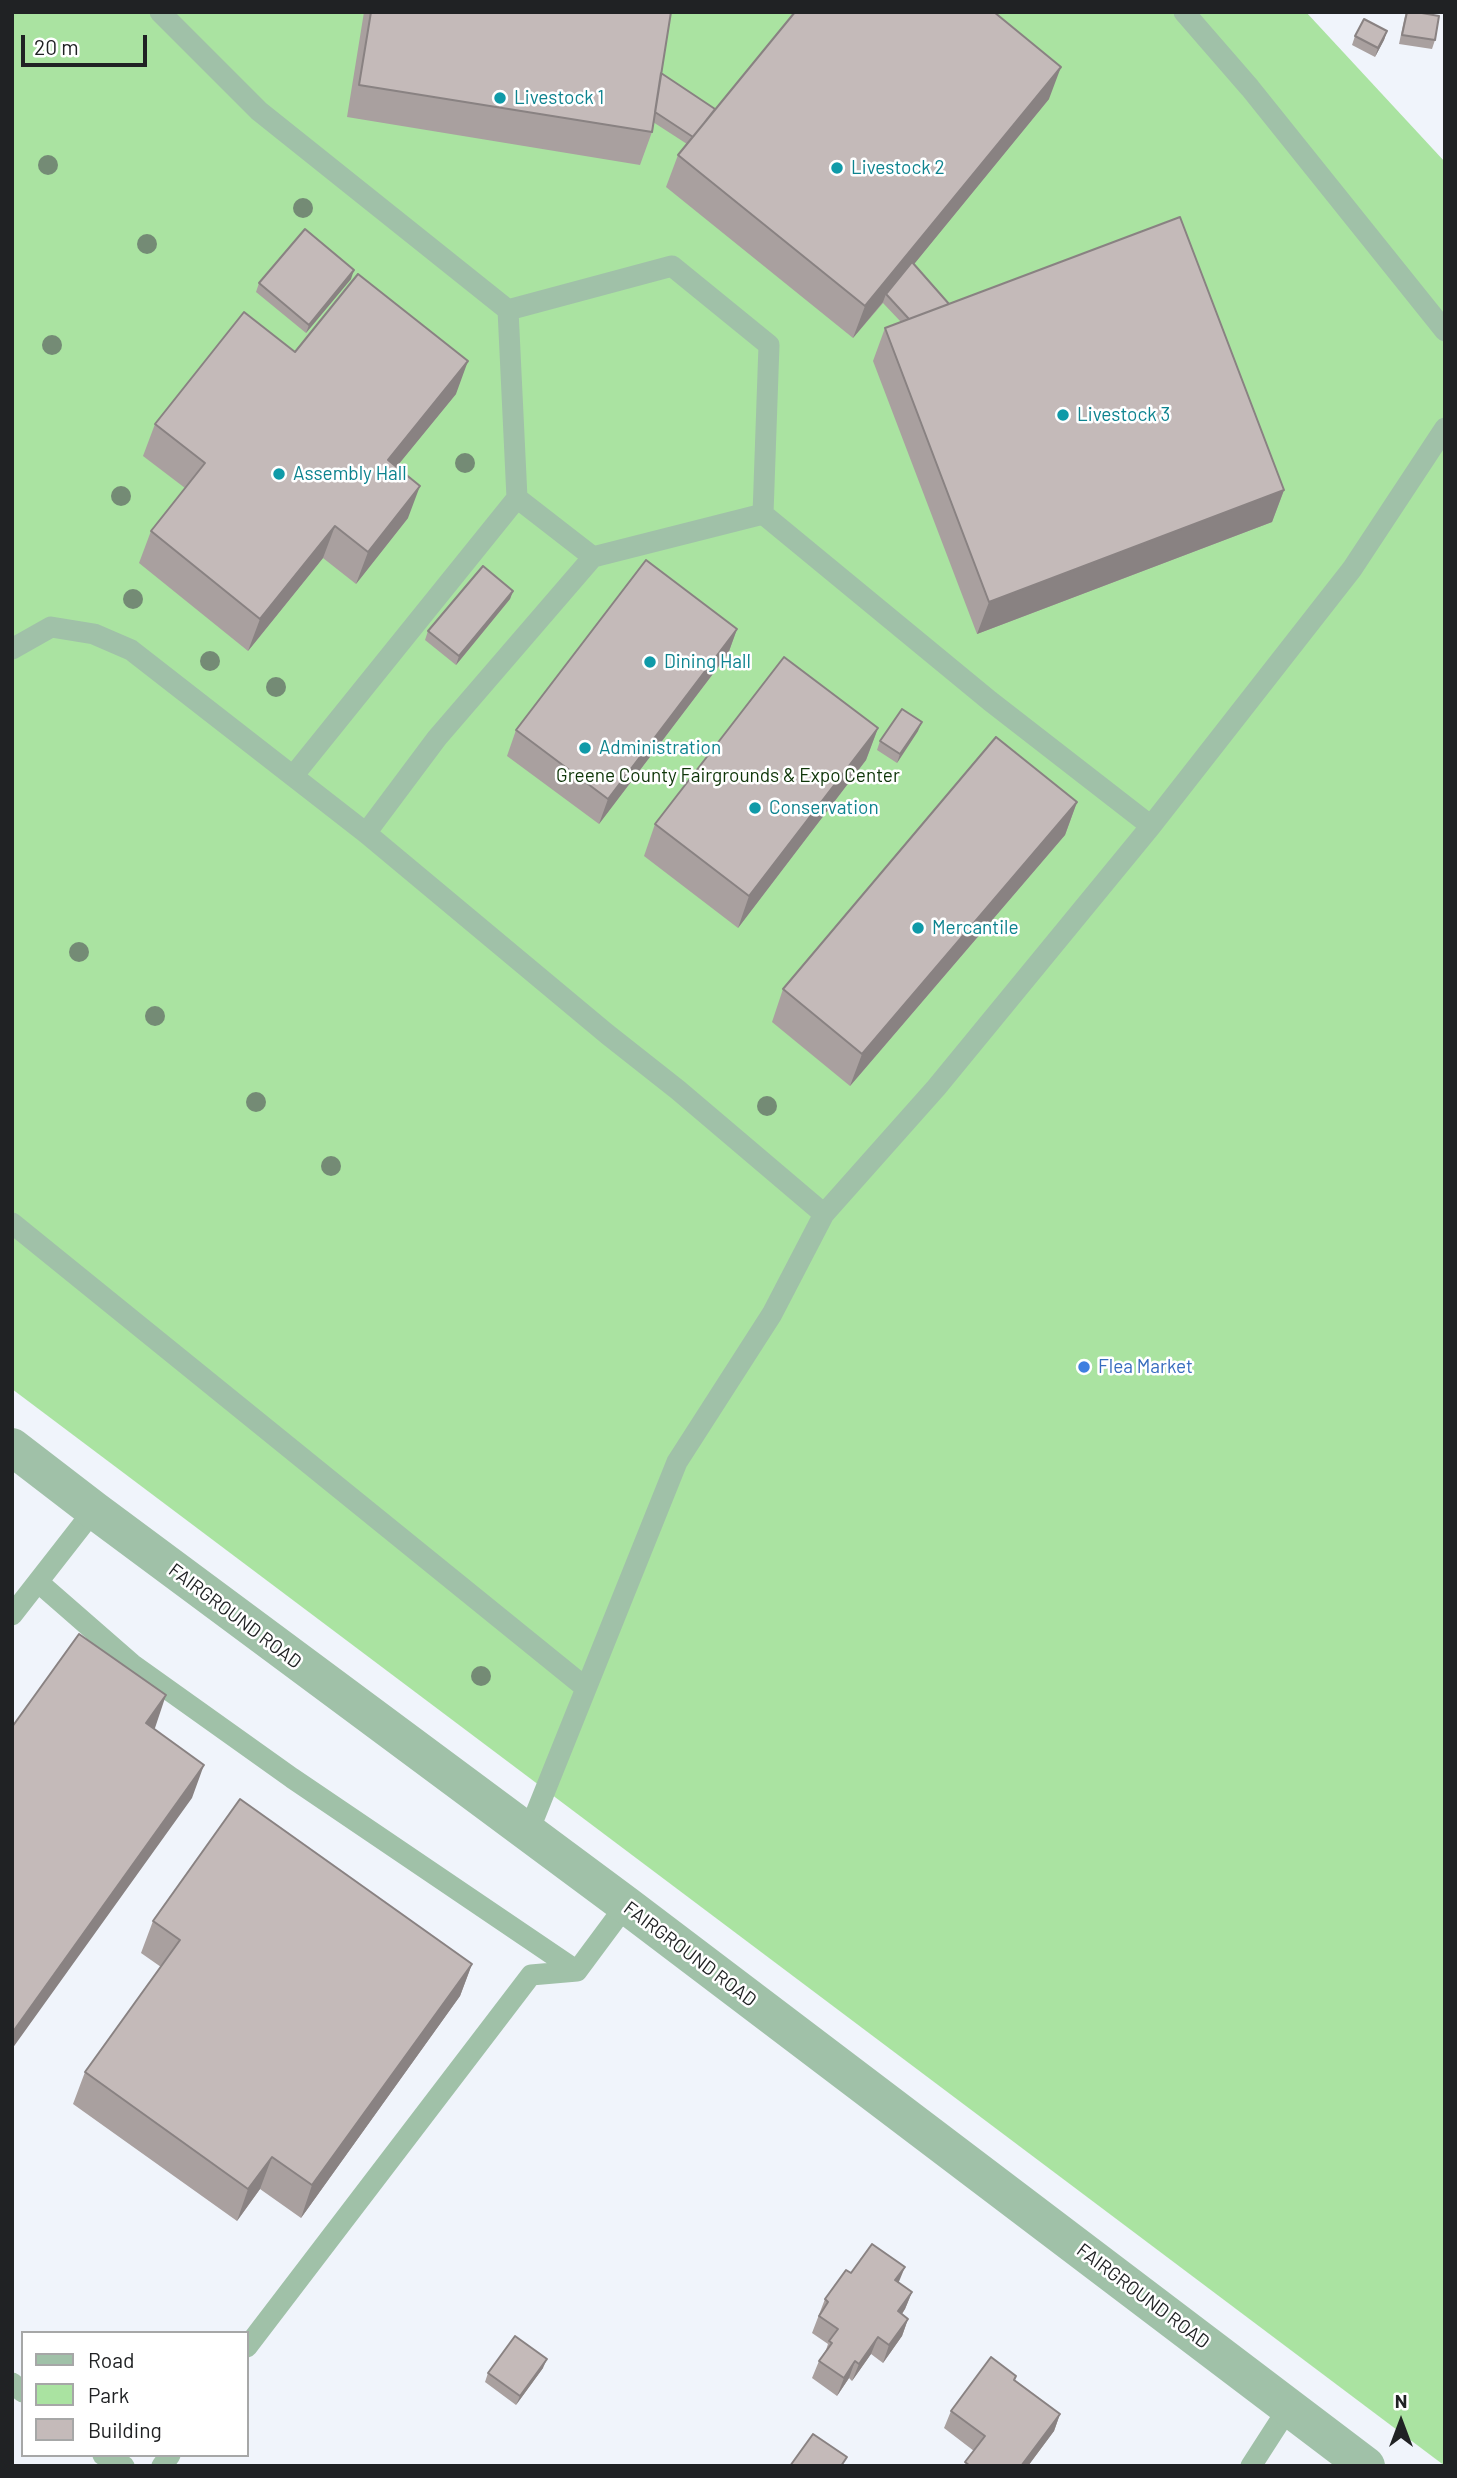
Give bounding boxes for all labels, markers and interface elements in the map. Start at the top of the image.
scale bar [24,21,150,65]
text: 20 m [34,34,79,59]
place label: Livestock 1 [514,87,604,109]
marker: Livestock 1 [492,90,508,106]
place label: Livestock 2 [851,157,945,179]
marker: Livestock 2 [829,160,845,176]
place label: Livestock 3 [1077,404,1170,426]
marker: Livestock 3 [1055,407,1071,423]
place label: Assembly Hall [293,463,407,485]
marker: Assembly Hall [271,466,287,482]
place label: Dining Hall [664,651,751,673]
marker: Dining Hall [642,654,658,670]
place label: Administration [599,737,721,759]
marker: Administration [577,740,593,756]
park label: Greene County Fairgrounds & Expo Center [556,765,900,787]
place label: Conservation [769,797,879,819]
marker: Conservation [747,800,763,816]
place label: Mercantile [932,917,1019,939]
marker: Mercantile [910,920,926,936]
place label: Flea Market [1098,1356,1193,1378]
marker: Flea Market [1076,1359,1092,1375]
street label: FAIRGROUND ROAD [164,1559,306,1673]
street label: FAIRGROUND ROAD [619,1897,761,2011]
street label: FAIRGROUND ROAD [1072,2239,1214,2353]
legend [21,2331,248,2457]
text: Road [88,2347,134,2372]
text: Park [88,2382,129,2407]
north arrow [1366,2387,1436,2457]
text: N [1395,2389,1407,2412]
text: Building [88,2417,162,2442]

